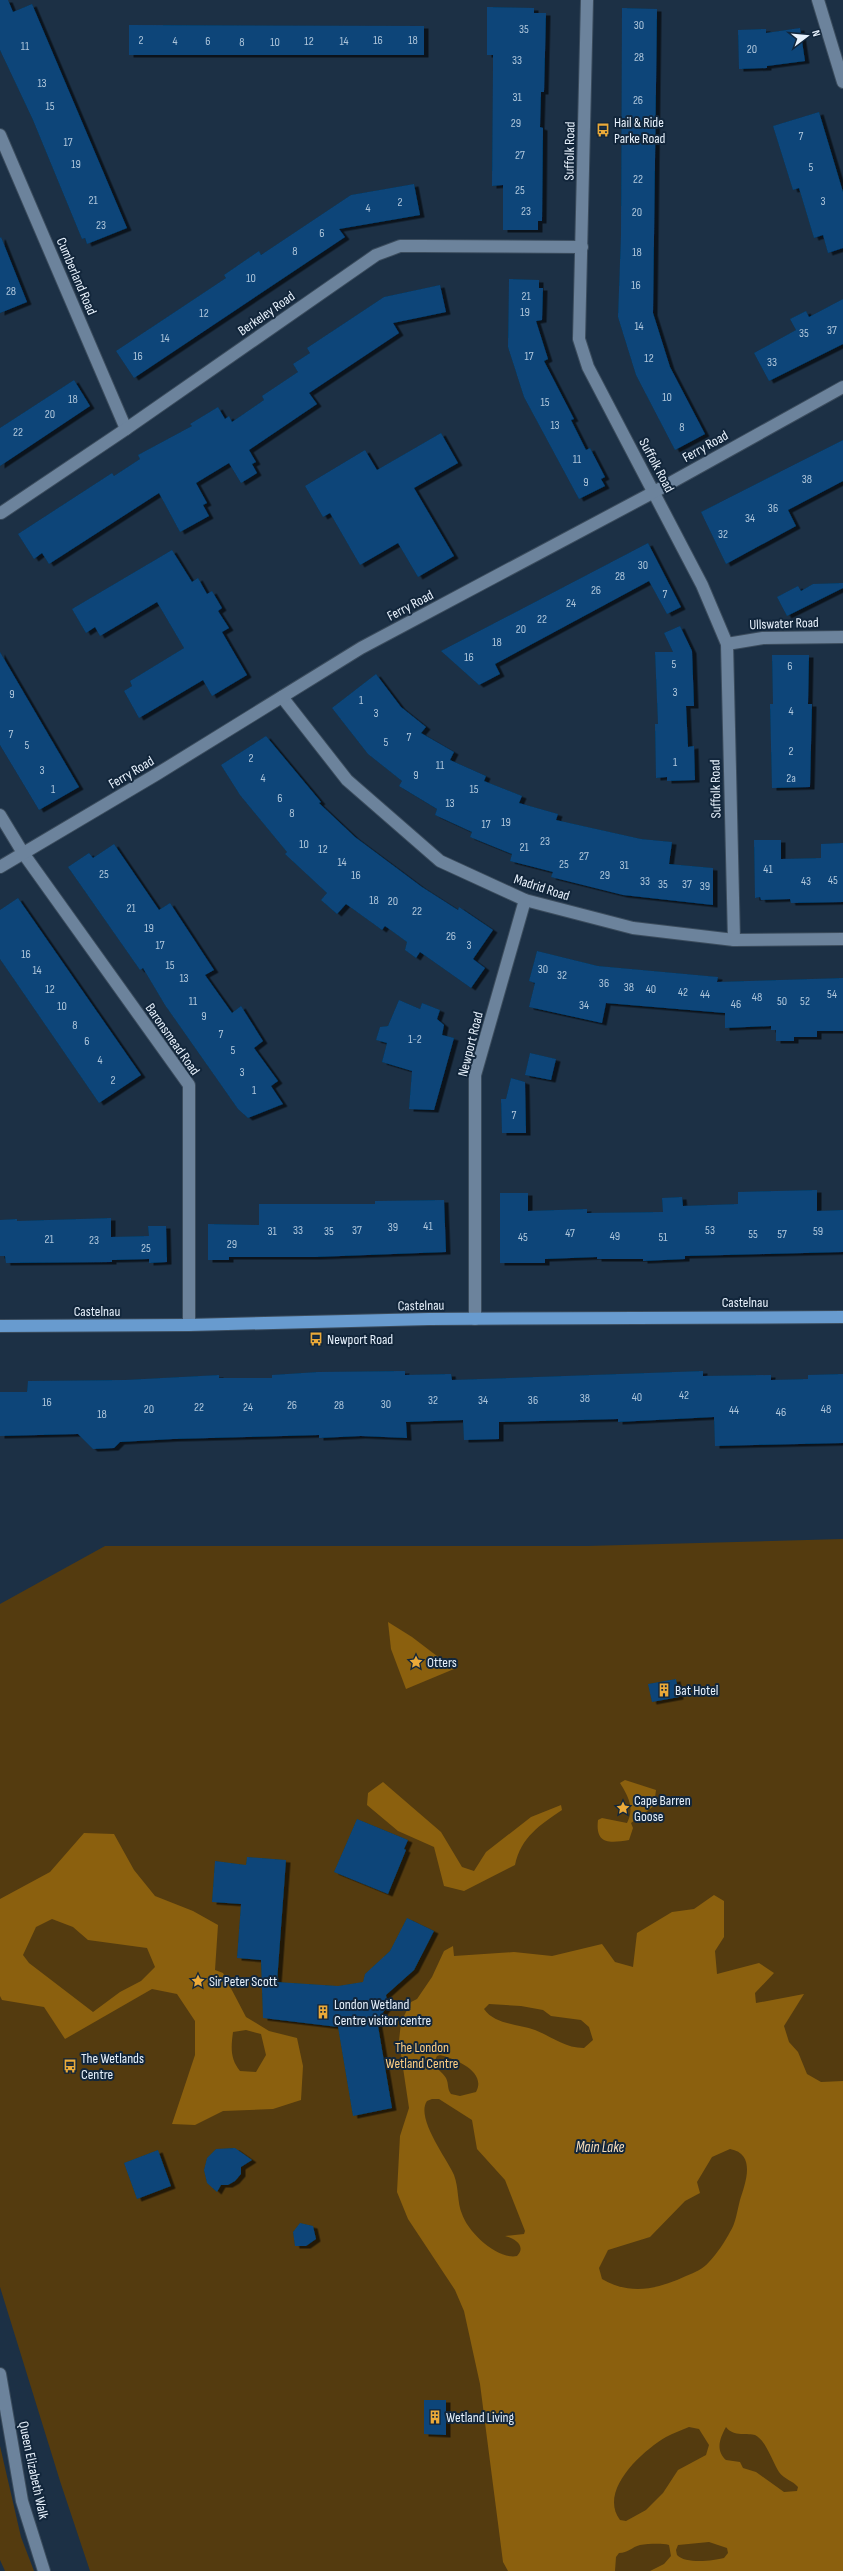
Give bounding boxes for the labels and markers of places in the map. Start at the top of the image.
place label: Hail & Ride Parke Road [614,114,666,147]
bus stop icon: Hail & Ride Parke Road [595,122,611,138]
bus stop icon: Newport Road [308,1331,324,1347]
place label: Newport Road [327,1331,393,1348]
place icon: Otters [408,1654,424,1670]
place label: Otters [427,1654,457,1671]
building icon: Bat Hotel [656,1682,672,1698]
place label: Bat Hotel [675,1682,718,1699]
place label: Cape Barren Goose [634,1792,691,1825]
place icon: Cape Barren Goose [615,1800,631,1816]
place icon: Sir Peter Scott [190,1973,206,1989]
place label: Sir Peter Scott [209,1973,277,1990]
place label: London Wetland Centre visitor centre [334,1996,431,2029]
building icon: London Wetland Centre visitor centre [315,2004,331,2020]
place label: The Wetlands Centre [81,2050,144,2083]
bus stop icon: The Wetlands Centre [62,2058,78,2074]
building icon: Wetland Living [427,2409,443,2425]
place label: Wetland Living [446,2409,515,2426]

